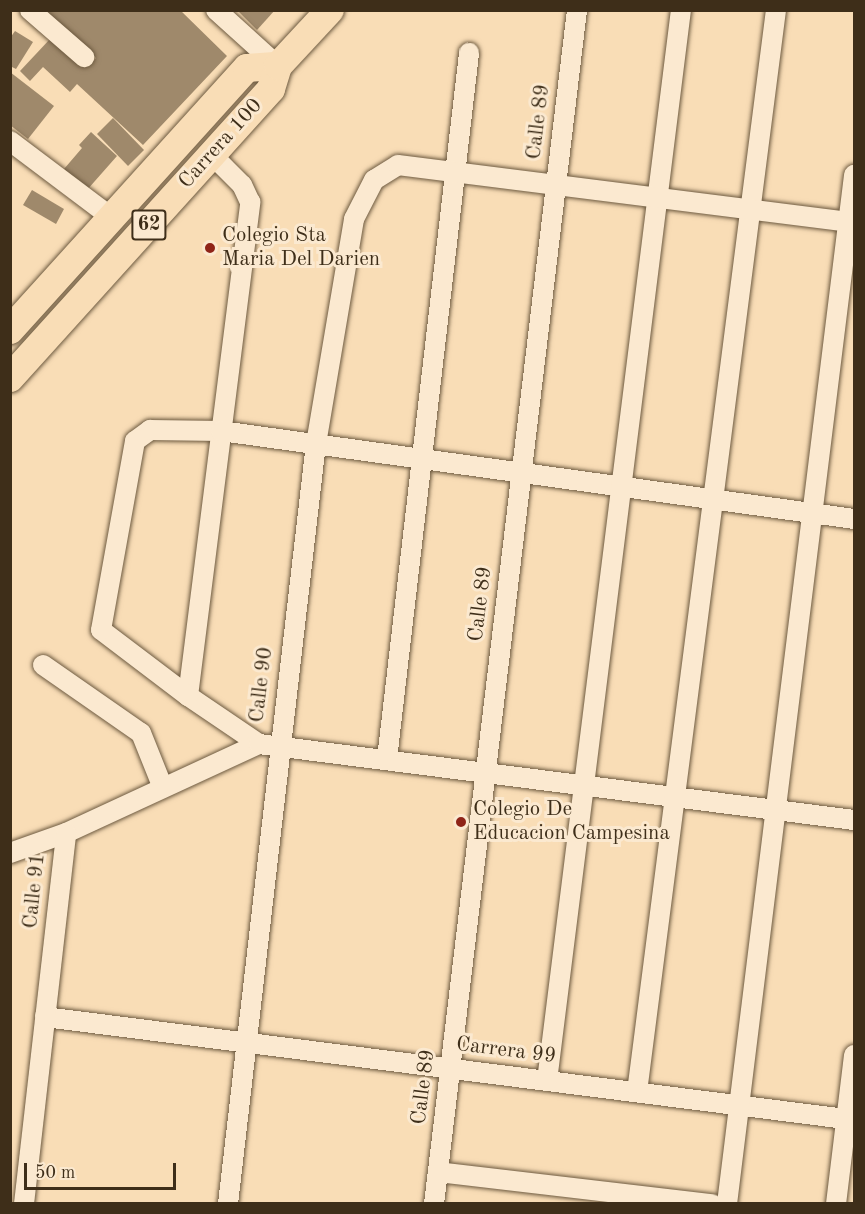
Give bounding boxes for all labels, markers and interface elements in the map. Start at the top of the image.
street label: Calle 89 [522,83,556,161]
street label: Carrera 100 [174,94,268,194]
road number: 62 [131,208,167,242]
place label: Colegio Sta Maria Del Darien [222,223,380,273]
marker: Colegio Sta Maria Del Darien [203,241,217,255]
street label: Calle 89 [464,565,498,643]
street label: Calle 90 [245,646,279,724]
place label: Colegio De Educacion Campesina [473,797,670,847]
marker: Colegio De Educacion Campesina [454,815,468,829]
street label: Calle 91 [19,852,51,930]
street label: Carrera 99 [455,1032,557,1070]
street label: Calle 89 [407,1048,441,1126]
scale bar [27,1151,178,1189]
text: 50 m [35,1164,75,1182]

